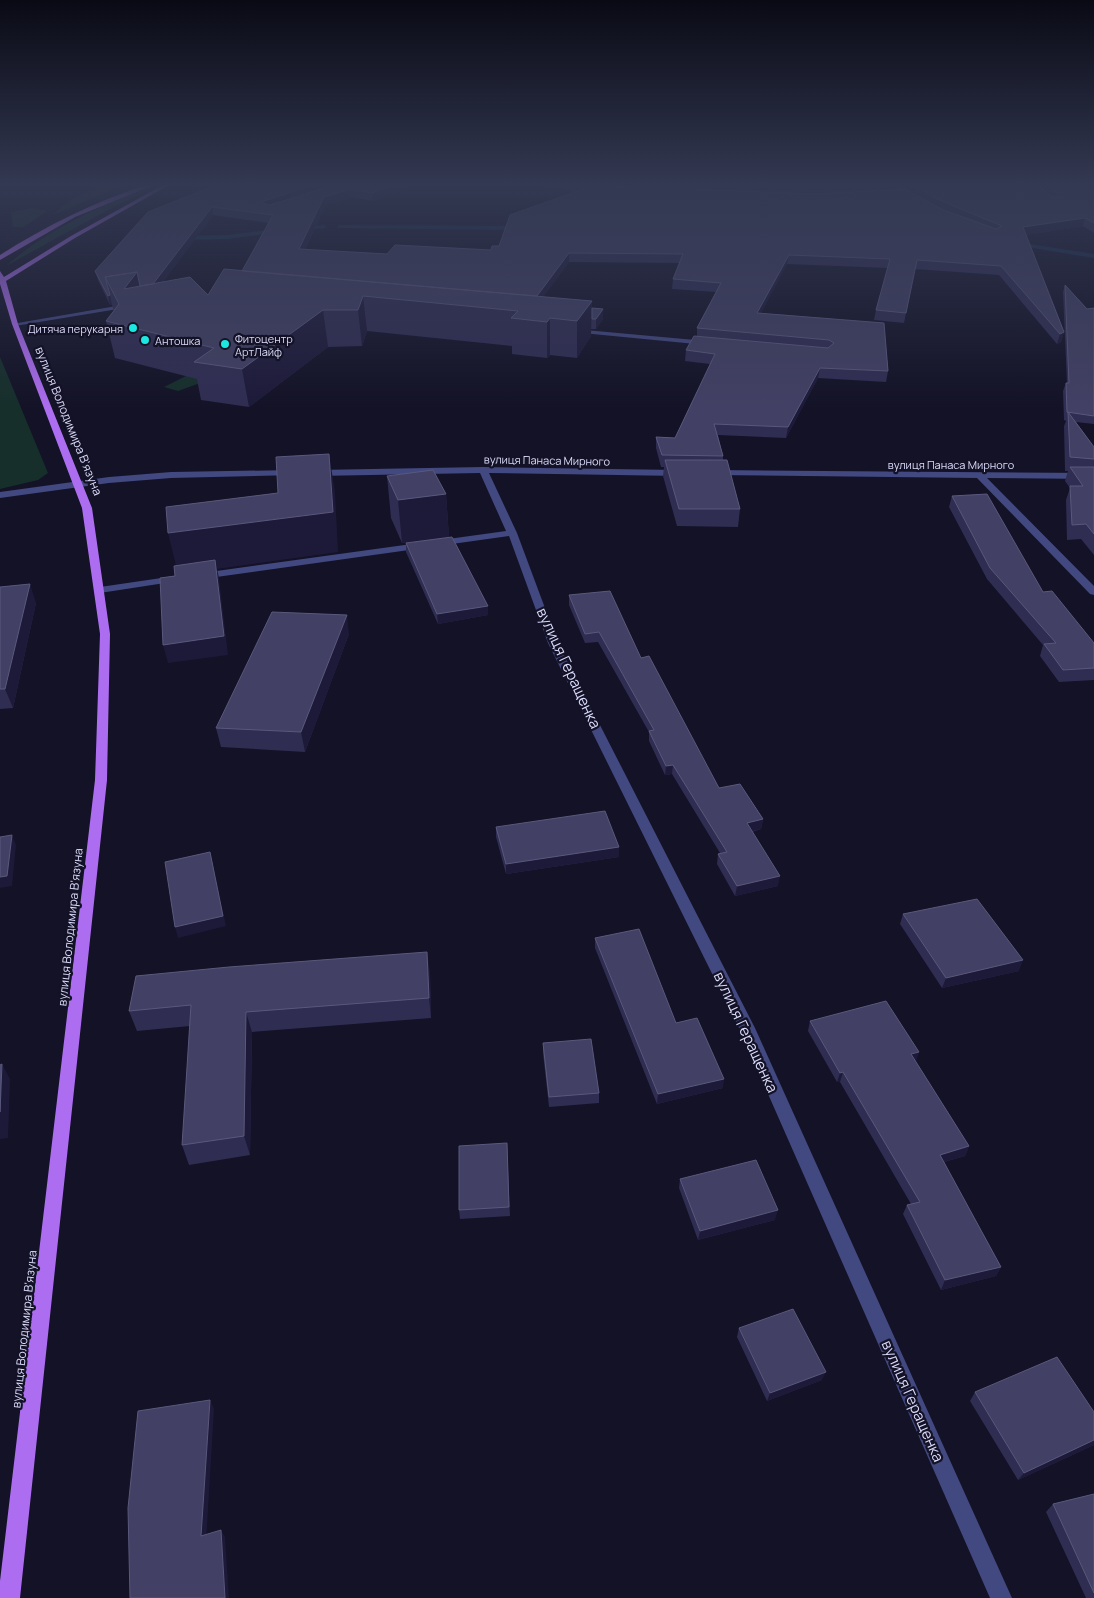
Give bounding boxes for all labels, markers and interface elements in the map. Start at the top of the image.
place label: Дитяча перукарня [27,321,123,336]
marker: Дитяча перукарня [127,322,139,334]
place label: Фитоцентр АртЛайф [235,331,293,359]
place label: Антошка [155,333,200,348]
marker: Антошка [139,334,151,346]
marker: Фитоцентр АртЛайф [219,338,231,350]
street label: вулиця Володимира В'язуна [31,344,107,498]
street label: вулиця Панаса Мирного [484,451,611,469]
street label: вулиця Панаса Мирного [888,457,1015,472]
street label: вулиця Геращенка [532,604,606,732]
street label: вулиця Володимира В'язуна [53,847,87,1007]
street label: вулиця Геращенка [709,968,783,1096]
street label: вулиця Володимира В'язуна [7,1249,41,1409]
street label: вулиця Геращенка [877,1337,949,1465]

